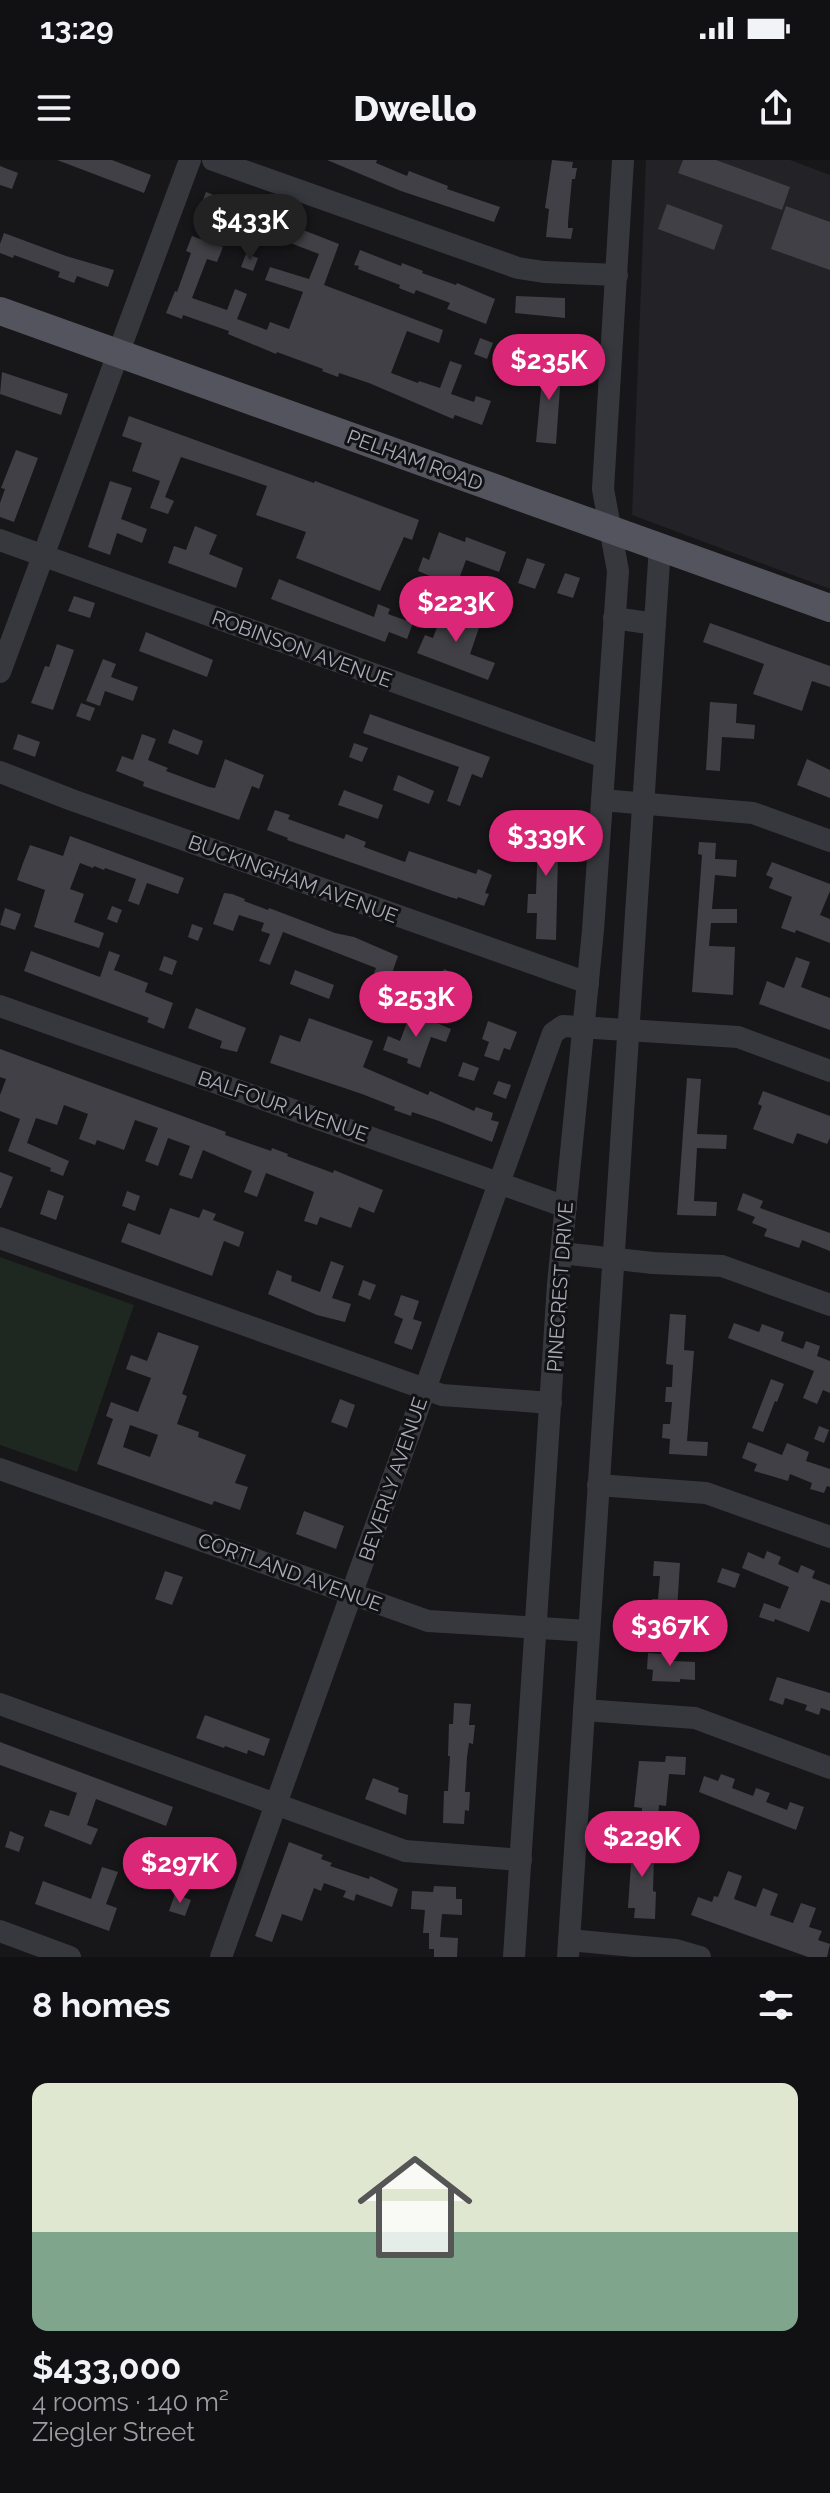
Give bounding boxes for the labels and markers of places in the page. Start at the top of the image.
pin: $433K [194,194,306,262]
pin: $235K [493,334,605,402]
pin: $223K [400,576,512,644]
pin: $339K [490,810,602,878]
pin: $253K [360,971,472,1039]
pin: $367K [614,1600,726,1668]
pin: $229K [586,1811,698,1879]
pin: $297K [124,1837,236,1905]

